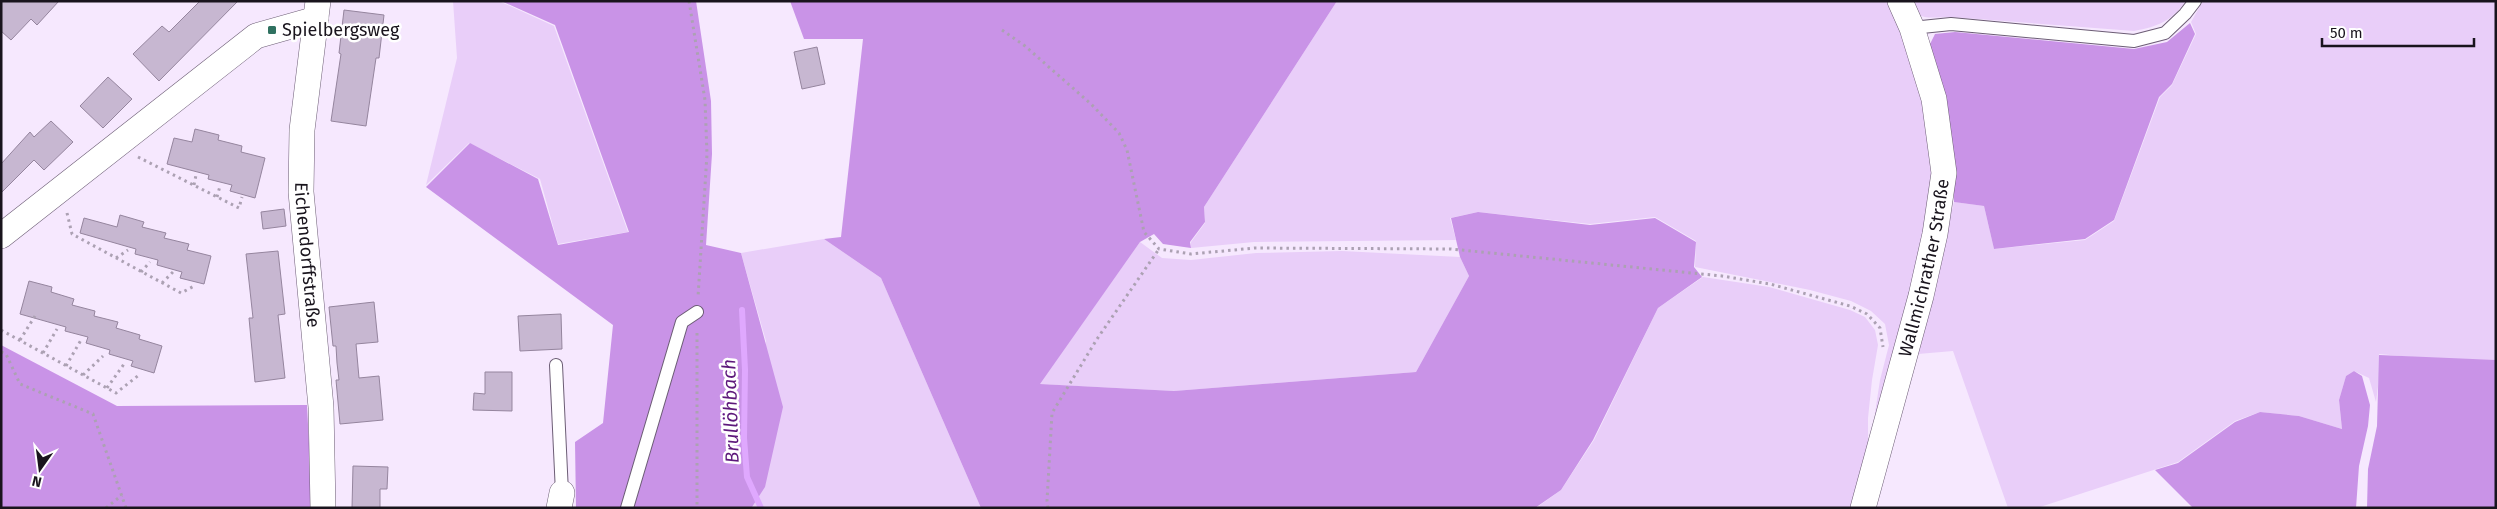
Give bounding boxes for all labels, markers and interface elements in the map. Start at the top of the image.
scale bar [2322,15,2474,47]
place label: Spielbergsweg [282,19,400,41]
marker: Spielbergsweg [266,24,278,36]
text: 50 m [2330,24,2363,42]
street label: Wallmichrather Straße [1894,177,1954,359]
street label: Eichendorffstraße [290,182,325,328]
water label: Brullöhbach [717,358,744,464]
north arrow [15,444,65,494]
text: N [30,472,44,491]

